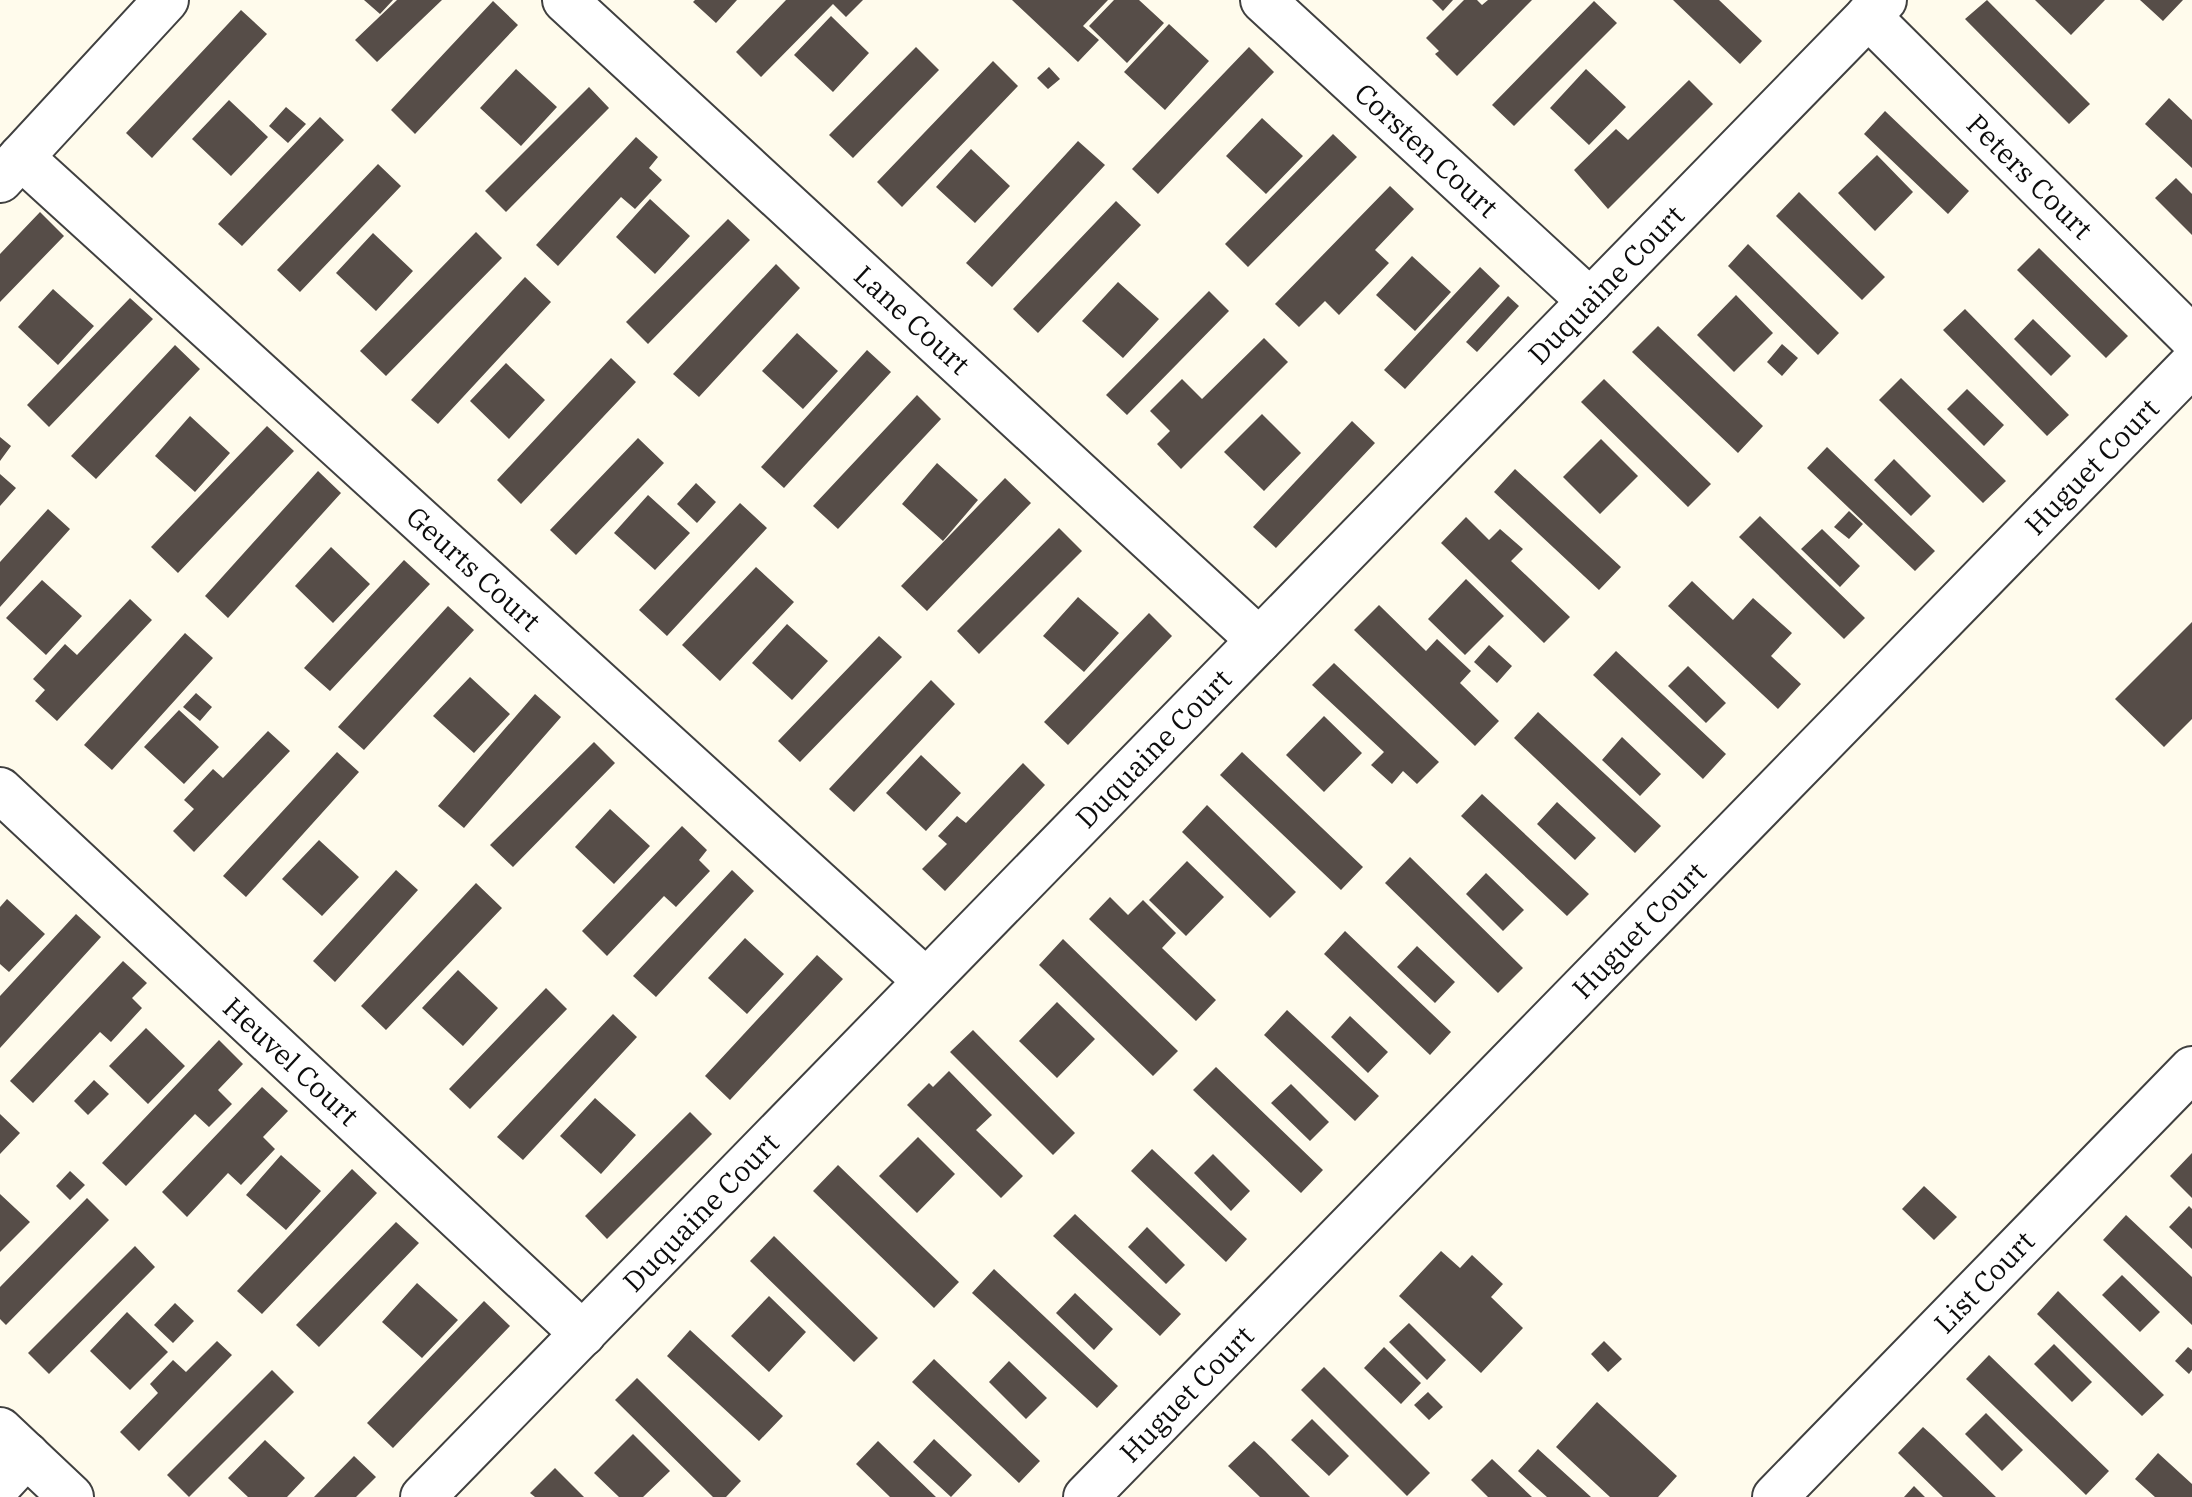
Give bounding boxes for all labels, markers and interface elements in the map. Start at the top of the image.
street label: Corsten Court [1347,75,1506,225]
street label: Peters Court [1959,106,2101,247]
street label: Duquaine Court [1520,197,1692,372]
street label: Lane Court [846,257,978,382]
street label: Huguet Court [2016,390,2167,542]
street label: Geurts Court [399,498,549,639]
street label: Duquaine Court [1067,661,1239,836]
street label: Huguet Court [1564,854,1714,1006]
street label: Heuvel Court [216,989,367,1134]
street label: Duquaine Court [615,1124,787,1299]
street label: List Court [1926,1223,2042,1341]
street label: Huguet Court [1111,1317,1261,1470]

